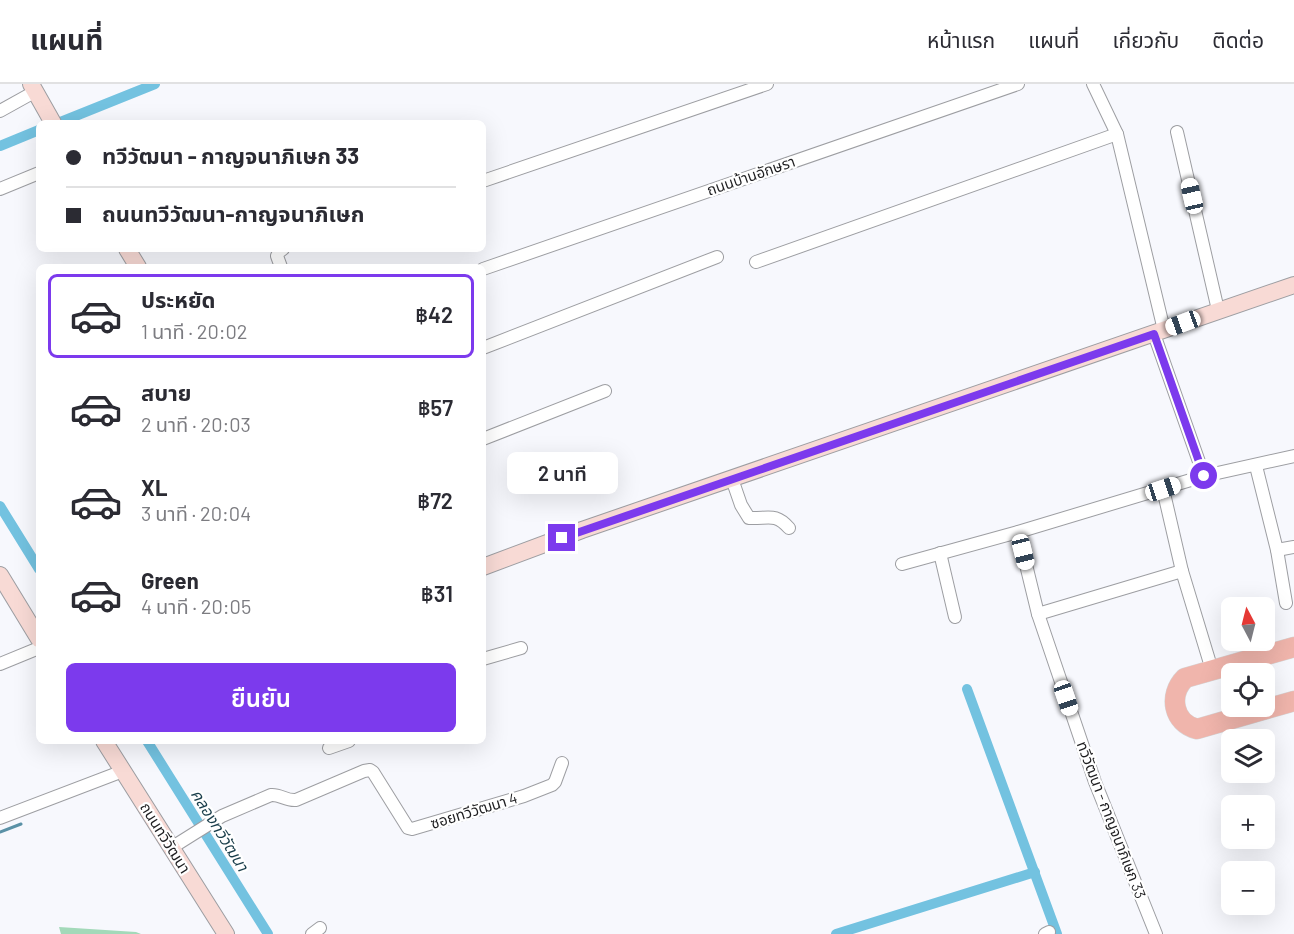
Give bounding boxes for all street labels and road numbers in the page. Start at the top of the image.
street label: ถนนบ้านอักษรา [704,152,797,199]
street label: ทวีวัฒนา - กาญจนาภิเษก 33 [1074,738,1150,901]
street label: ซอยทวีวัฒนา 4 [428,788,519,832]
street label: ถนนทวีวัฒนา [137,799,195,876]

